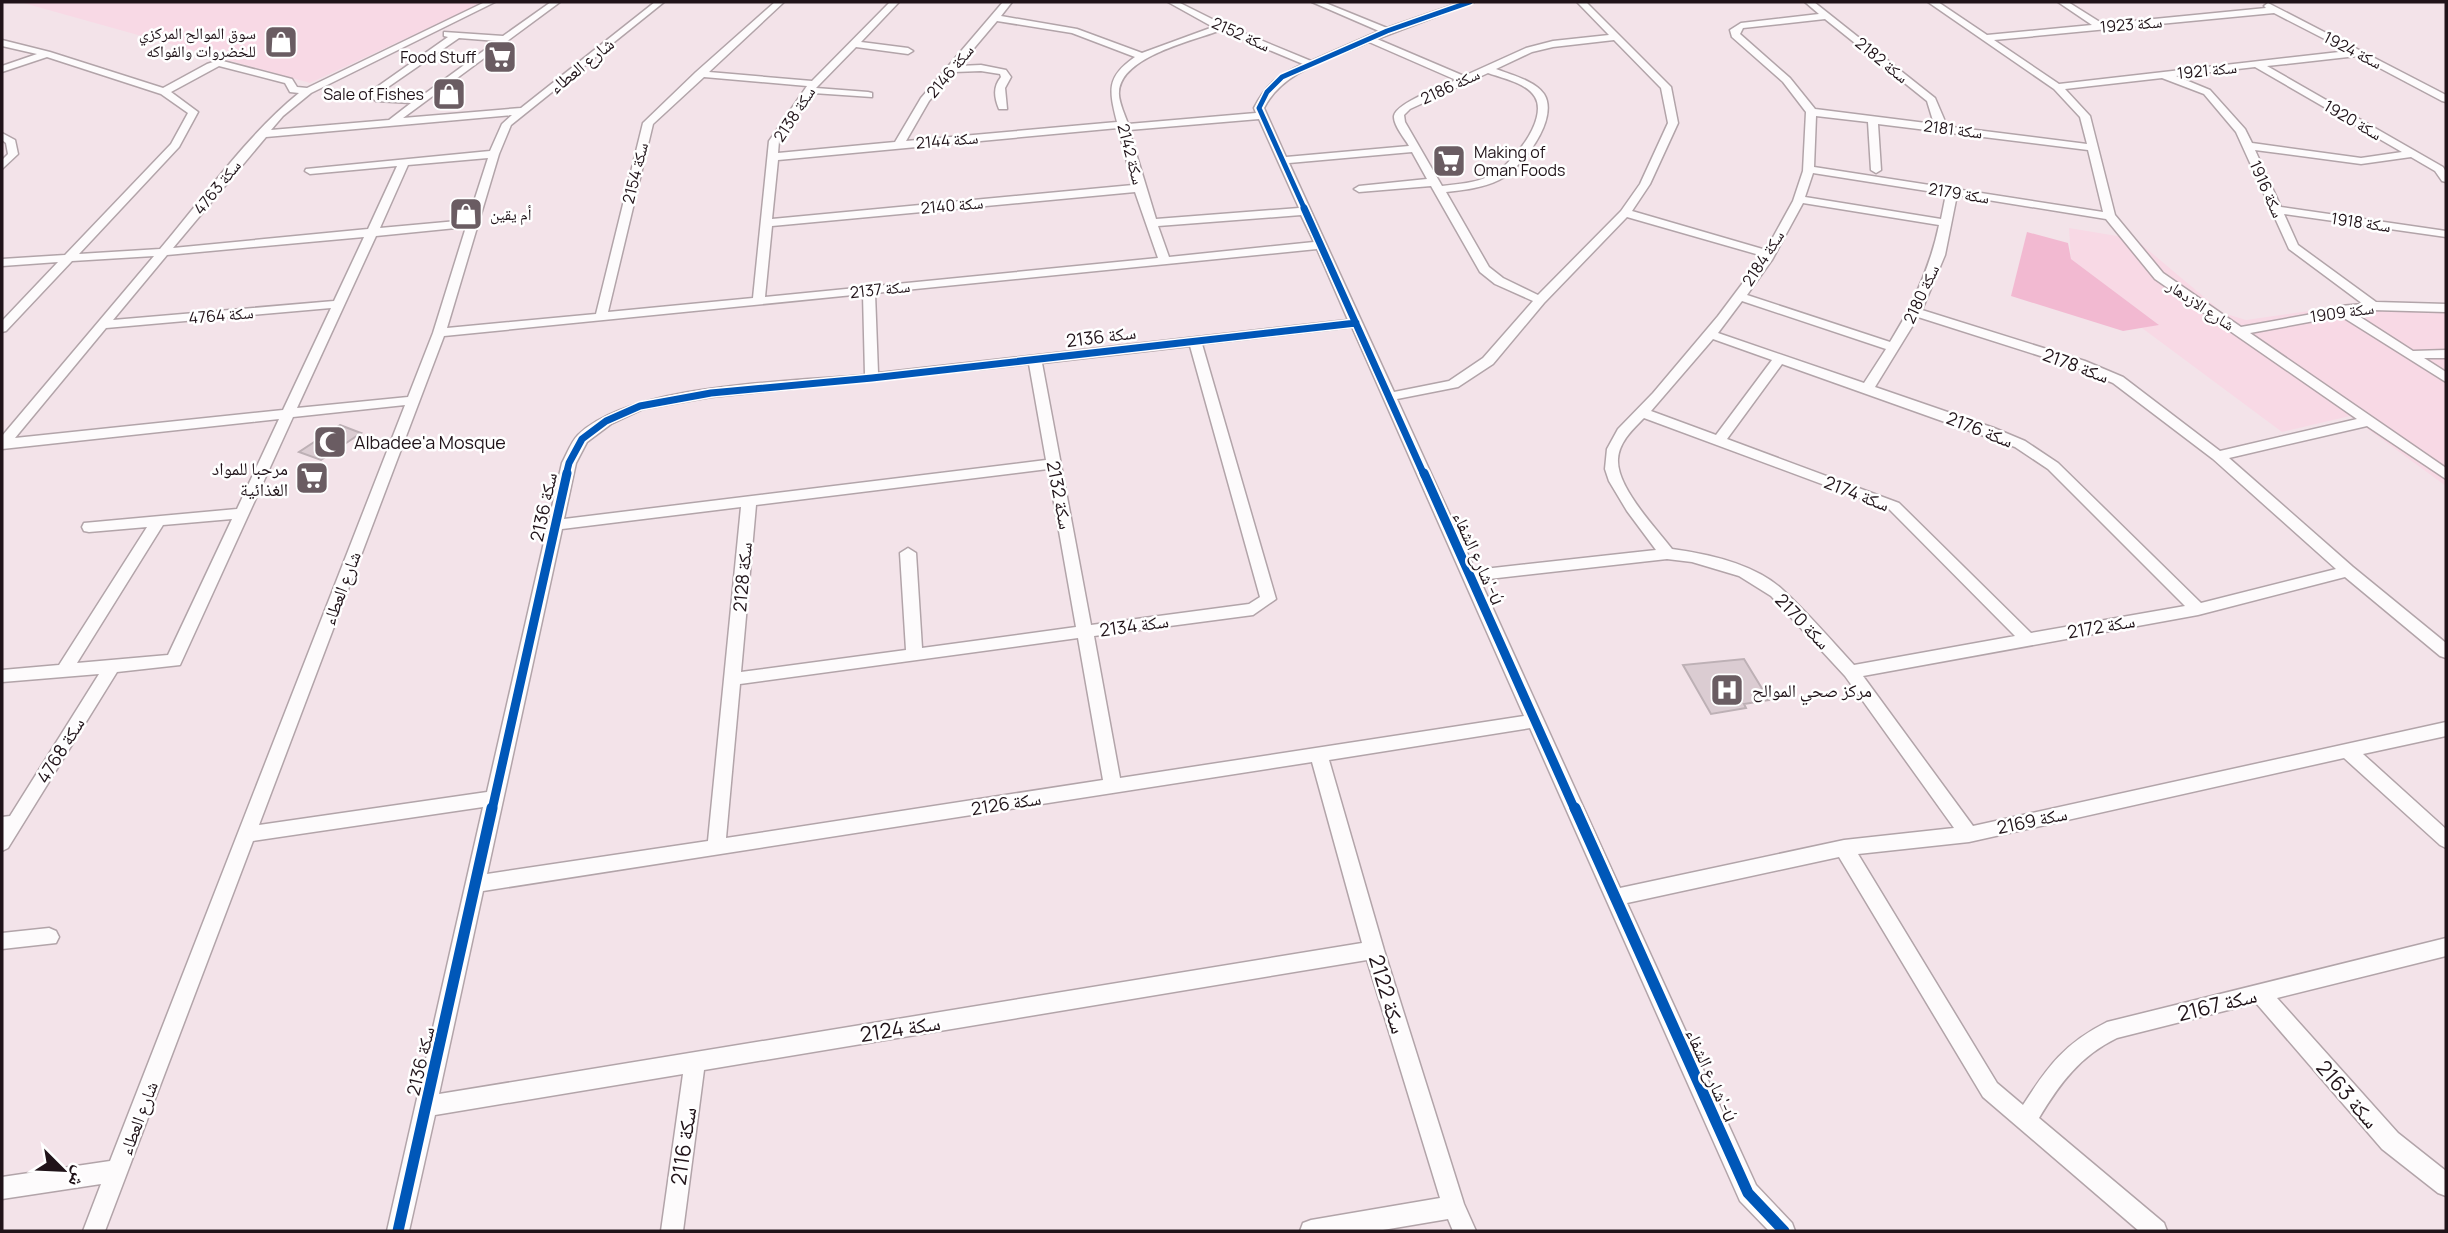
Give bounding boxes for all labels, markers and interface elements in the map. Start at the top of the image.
street label: سكة 1923 [2099,10,2163,38]
street label: سكة 2152 [1208,11,1274,57]
place label: سوق الموالح المركزي للخضروات والفواكه [139,22,256,62]
shop icon: سوق الموالح المركزي للخضروات والفواكه [262,23,300,61]
street label: سكة 1924 [2320,26,2386,74]
street label: شارع العطاء [543,31,619,99]
street label: سكة 2182 [1851,32,1913,88]
supermarket icon: Food Stuff [481,38,519,76]
street label: سكة 2146 [921,40,979,102]
place label: Food Stuff [400,46,476,68]
street label: سكة 1921 [2176,56,2238,84]
street label: سكة 2186 [1417,63,1483,109]
shop icon: Sale of Fishes [430,75,468,113]
street label: سكة 2138 [768,82,820,146]
place label: Sale of Fishes [323,83,424,105]
street label: سكة 1920 [2320,95,2386,145]
street label: سكة 2181 [1922,114,1984,144]
street label: سكة 2142 [1112,121,1150,187]
street label: سكة 2144 [915,126,979,154]
street label: سكة 2154 [617,140,653,206]
place label: Making of Oman Foods [1474,141,1565,181]
supermarket icon: Making of Oman Foods [1430,142,1468,180]
street label: سكة 4763 [188,155,246,219]
street label: سكة 1916 [2245,157,2289,221]
street label: سكة 2179 [1927,177,1991,209]
street label: سكة 2140 [920,191,984,219]
shop icon: أم يقين [447,195,485,233]
place label: أم يقين [490,203,532,225]
street label: سكة 1918 [2330,207,2392,237]
street label: سكة 2184 [1737,226,1789,290]
street label: سكة 2180 [1898,261,1944,327]
street label: شارع الازدهار [2162,274,2239,336]
street label: سكة 2137 [849,275,911,303]
street label: سكة 1909 [2309,297,2375,327]
street label: سكة 4764 [188,301,254,329]
street label: سكة 2136 [1065,320,1137,352]
street label: سكة 2178 [2040,342,2112,388]
street label: سكة 2176 [1943,405,2017,453]
mosque icon: Albadee'a Mosque [311,423,349,461]
place label: Albadee'a Mosque [354,430,506,454]
place label: مرحبا للمواد الغذائية [212,456,288,501]
supermarket icon: مرحبا للمواد الغذائية [293,459,331,497]
street label: سكة 2132 [1042,459,1078,531]
street label: سكة 2136 [524,470,562,544]
street label: سكة 2174 [1821,470,1893,516]
street label: شارع الشفاء'-ú [1448,508,1510,608]
street label: سكة 2128 [727,541,757,613]
street label: شارع العطاء [316,548,366,628]
street label: سكة 2170 [1770,588,1836,654]
street label: سكة 2134 [1098,608,1170,642]
street label: سكة 2172 [2065,608,2137,644]
hospital icon: مركز صحي الموالح [1708,671,1746,709]
place label: مركز صحي الموالح [1752,678,1872,706]
street label: سكة 4768 [30,713,90,787]
street label: سكة 2126 [969,786,1043,820]
street label: سكة 2169 [1995,801,2069,839]
street label: سكة 2122 [1363,951,1413,1037]
street label: سكة 2167 [2174,981,2260,1027]
street label: سكة 2124 [858,1008,942,1048]
street label: سكة 2136 [400,1024,440,1098]
street label: شارع الشفاء'-ú [1681,1025,1743,1125]
street label: سكة 2163 [2311,1054,2385,1134]
street label: شارع العطاء [113,1078,163,1158]
street label: سكة 2116 [664,1105,702,1187]
north arrow [28,1135,98,1205]
text: ش [63,1162,95,1191]

